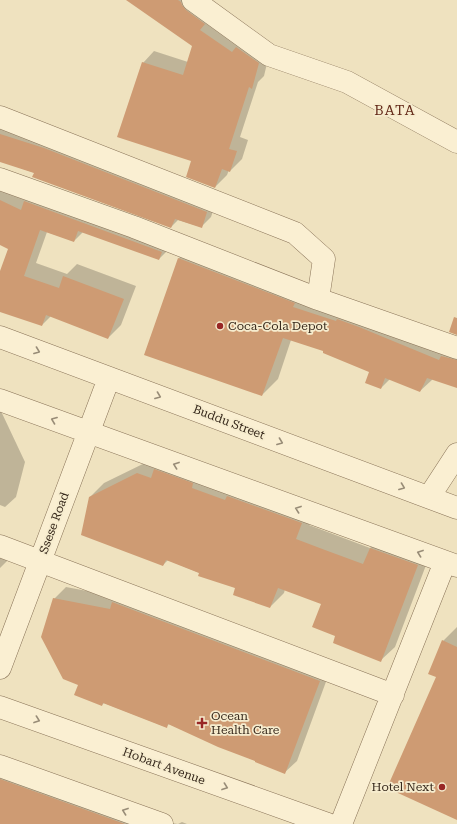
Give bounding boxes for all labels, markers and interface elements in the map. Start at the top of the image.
district label: BATA [374,102,416,118]
place label: Coca-Cola Depot [228,319,328,333]
marker: Coca-Cola Depot [215,321,225,331]
one-way arrow [33,346,40,354]
one-way arrow [155,392,162,400]
street label: Buddu Street [191,402,267,442]
one-way arrow [50,416,57,424]
one-way arrow [276,437,283,445]
one-way arrow [172,461,179,469]
one-way arrow [398,483,405,491]
street label: Ssese Road [36,490,72,556]
one-way arrow [295,505,302,514]
one-way arrow [417,550,424,558]
place label: Ocean Health Care [211,709,280,737]
one-way arrow [33,716,40,724]
marker: Ocean Health Care [196,717,208,729]
street label: Hobart Avenue [121,745,208,788]
place label: Hotel Next [372,780,435,794]
marker: Hotel Next [437,782,447,792]
one-way arrow [222,783,229,791]
one-way arrow [122,807,129,815]

